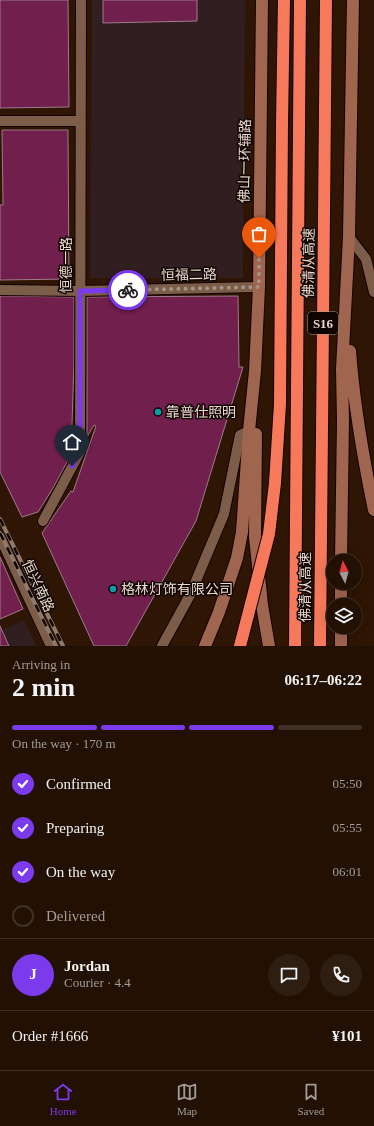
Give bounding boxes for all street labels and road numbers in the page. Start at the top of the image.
street label: 佛山一环辅路 [236,119,253,203]
street label: 佛清从高速 [300,228,317,298]
street label: 恒德一路 [58,237,74,293]
street label: 恒福二路 [161,267,217,283]
road number: S16 [308,312,338,334]
street label: 佛清从高速 [297,552,313,622]
street label: 恒兴南路 [19,557,57,615]

